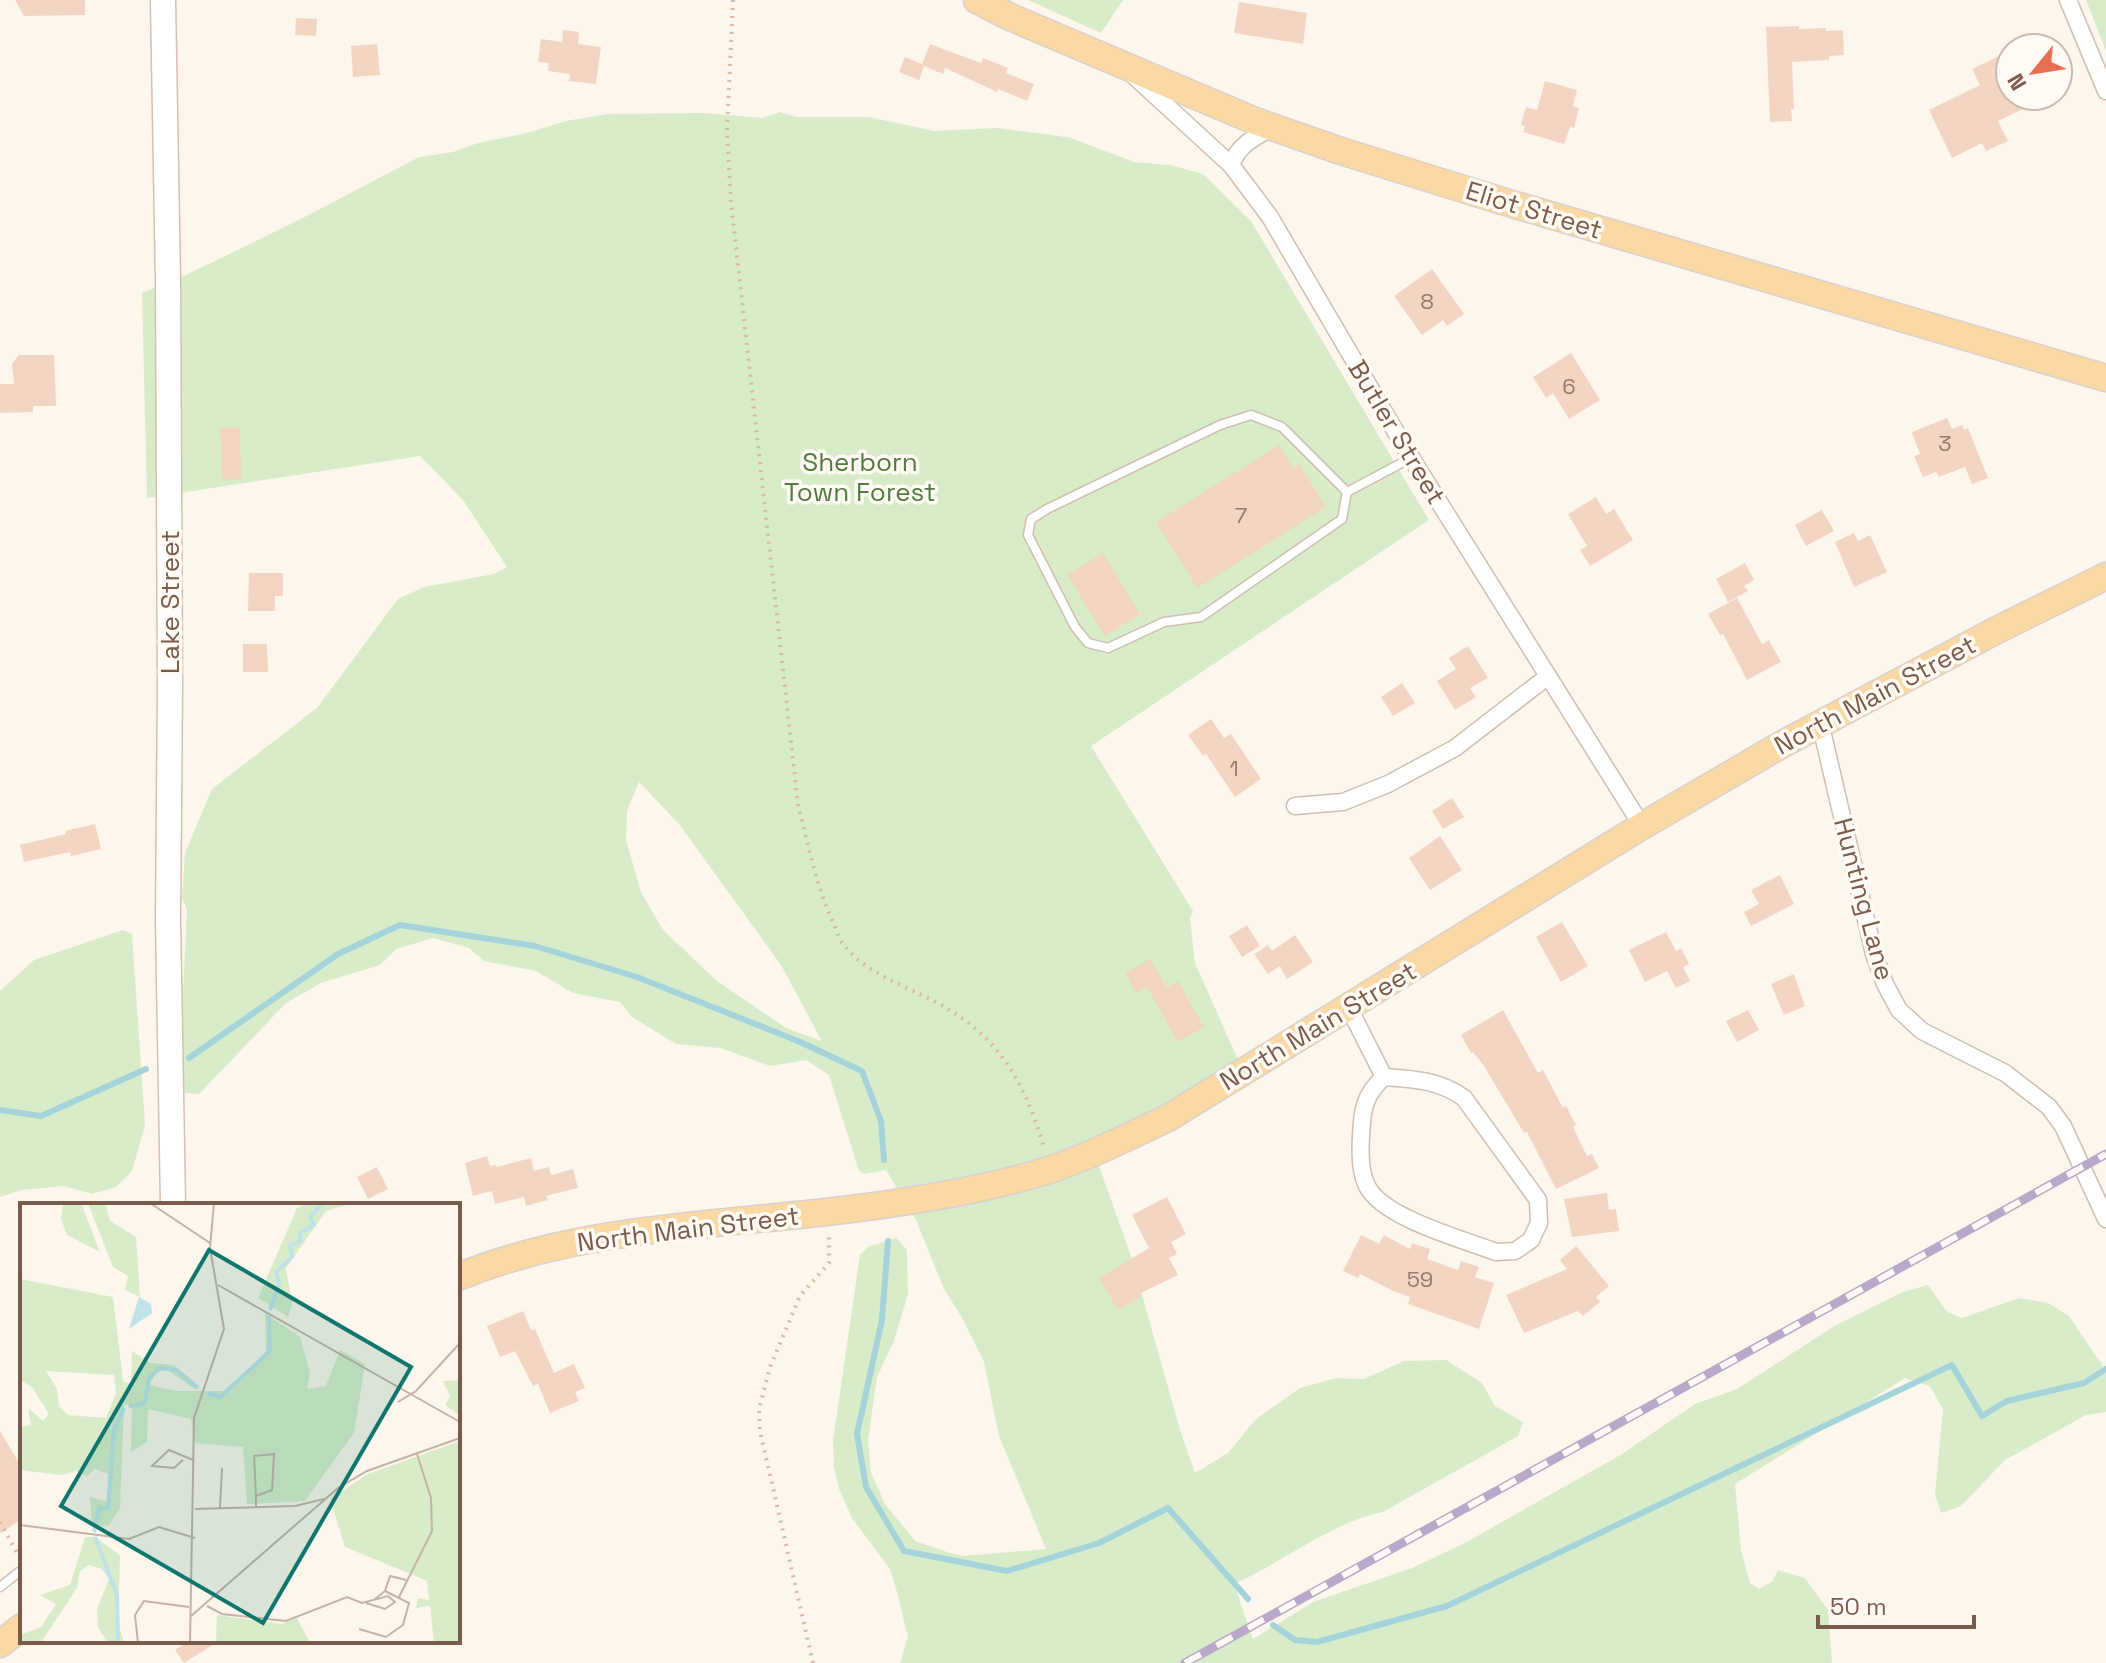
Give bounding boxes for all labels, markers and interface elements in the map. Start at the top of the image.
north arrow [1994,32,2074,112]
text: N [2001,69,2032,95]
street label: Eliot Street [1462,173,1606,247]
house number: 8 [1420,287,1434,315]
street label: Butler Street [1341,353,1453,511]
house number: 6 [1562,372,1576,400]
house number: 3 [1938,429,1952,457]
park label: Sherborn Town Forest [784,445,936,509]
house number: 7 [1235,501,1247,529]
street label: Lake Street [153,530,187,674]
street label: North Main Street [1768,628,1982,762]
house number: 1 [1229,754,1239,782]
street label: Hunting Lane [1826,814,1902,984]
street label: North Main Street [1213,954,1423,1098]
street label: North Main Street [575,1199,801,1259]
inset map [20,1203,460,1643]
house number: 59 [1407,1265,1433,1293]
scale bar [1818,1579,1974,1629]
text: 50 m [1830,1591,1887,1622]

